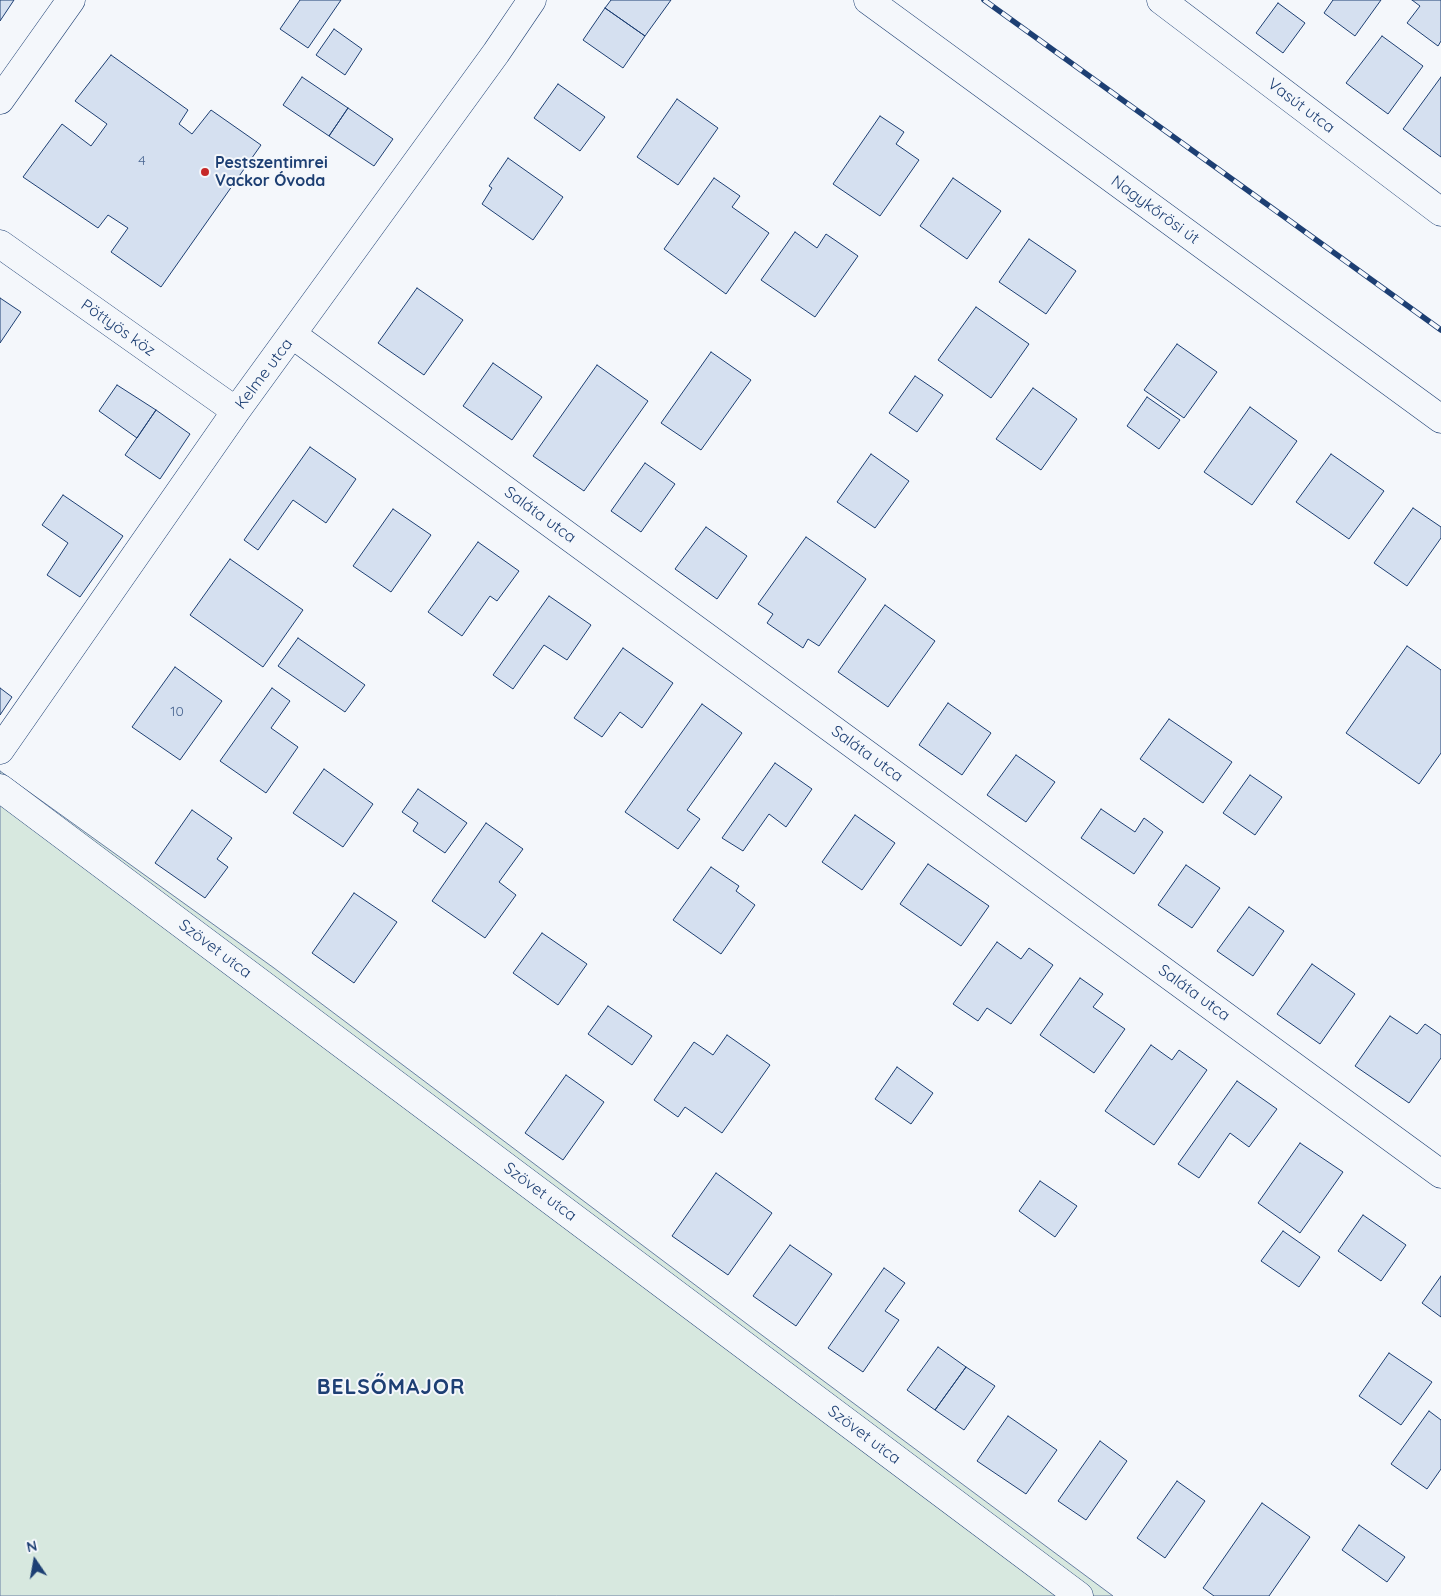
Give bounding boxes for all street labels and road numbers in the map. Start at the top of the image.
street label: Vasút utca [1264,75,1338,137]
street label: Nagykőrösi út [1107,172,1203,248]
street label: Pöttyös köz [77,295,159,361]
street label: Kelme utca [231,335,297,413]
street label: Saláta utca [500,483,580,547]
street label: Saláta utca [827,722,907,786]
street label: Szövet utca [175,915,255,983]
street label: Saláta utca [1154,961,1234,1025]
street label: Szövet utca [500,1158,580,1226]
street label: Szövet utca [824,1401,904,1469]

